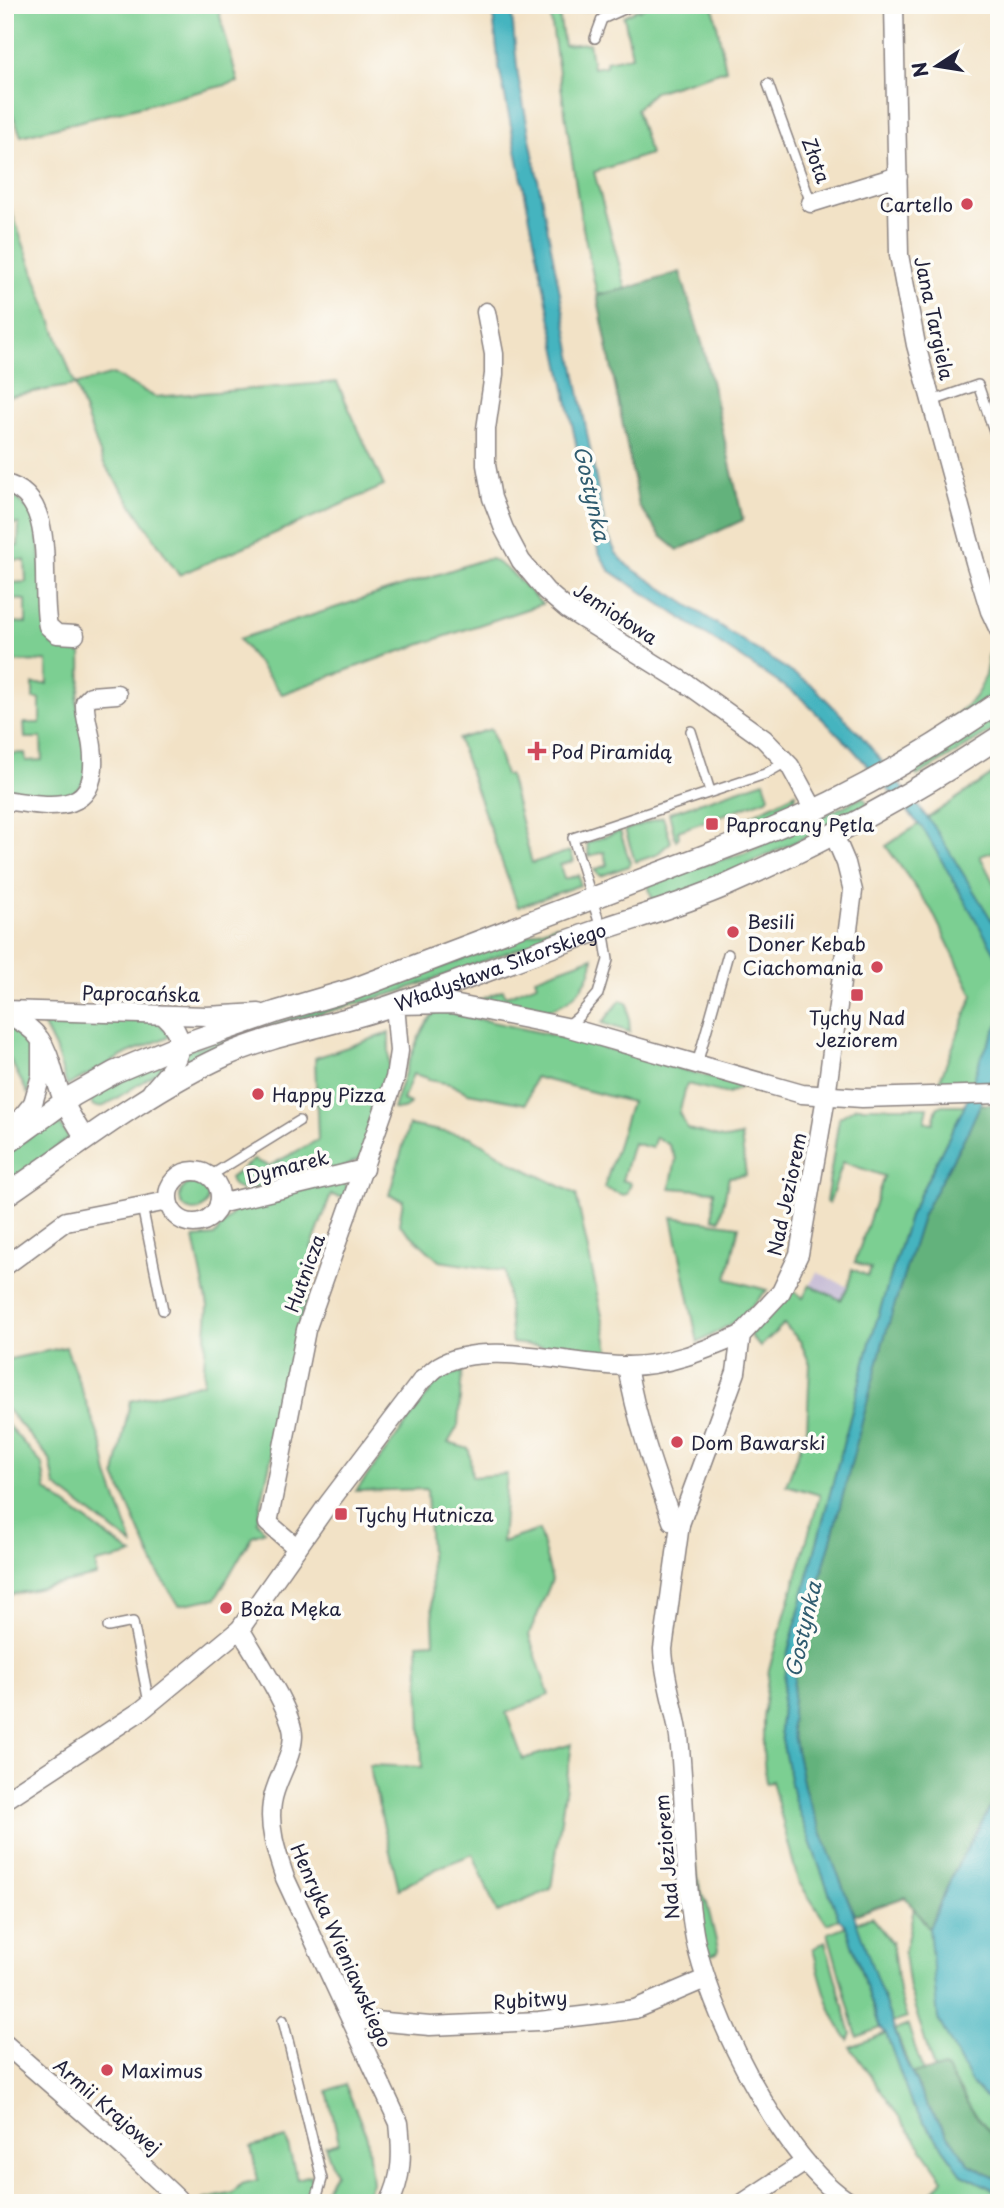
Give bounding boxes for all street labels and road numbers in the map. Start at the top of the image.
street label: Złota [796,133,838,187]
street label: Jana Targiela [908,254,962,382]
street label: Jemiołowa [568,575,664,651]
street label: Władysława Sikorskiego [390,915,610,1018]
street label: Paprocańska [82,978,200,1008]
street label: Nad Jeziorem [759,1130,813,1258]
street label: Dymarek [243,1142,332,1190]
street label: Hutnicza [277,1230,331,1316]
street label: Nad Jeziorem [647,1793,685,1921]
street label: Henryka Wieniawskiego [284,1838,400,2052]
street label: Rybitwy [492,1982,568,2016]
street label: Armii Krajowej [48,2051,168,2161]

